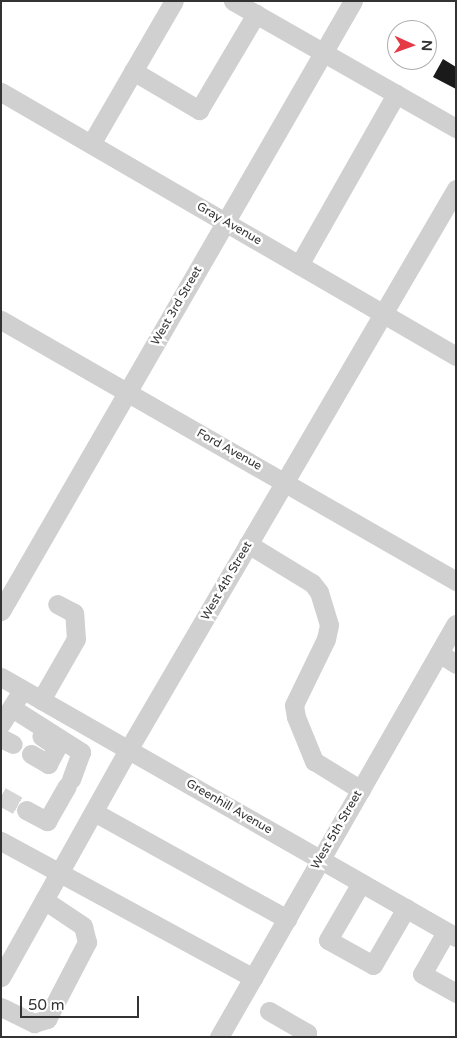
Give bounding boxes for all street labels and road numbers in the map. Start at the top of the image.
street label: Gray Avenue [194,200,264,248]
street label: West 3rd Street [149,264,205,348]
street label: Ford Avenue [194,426,264,474]
street label: West 4th Street [199,539,255,623]
street label: Greenhill Avenue [184,777,274,837]
street label: West 5th Street [309,788,365,872]

